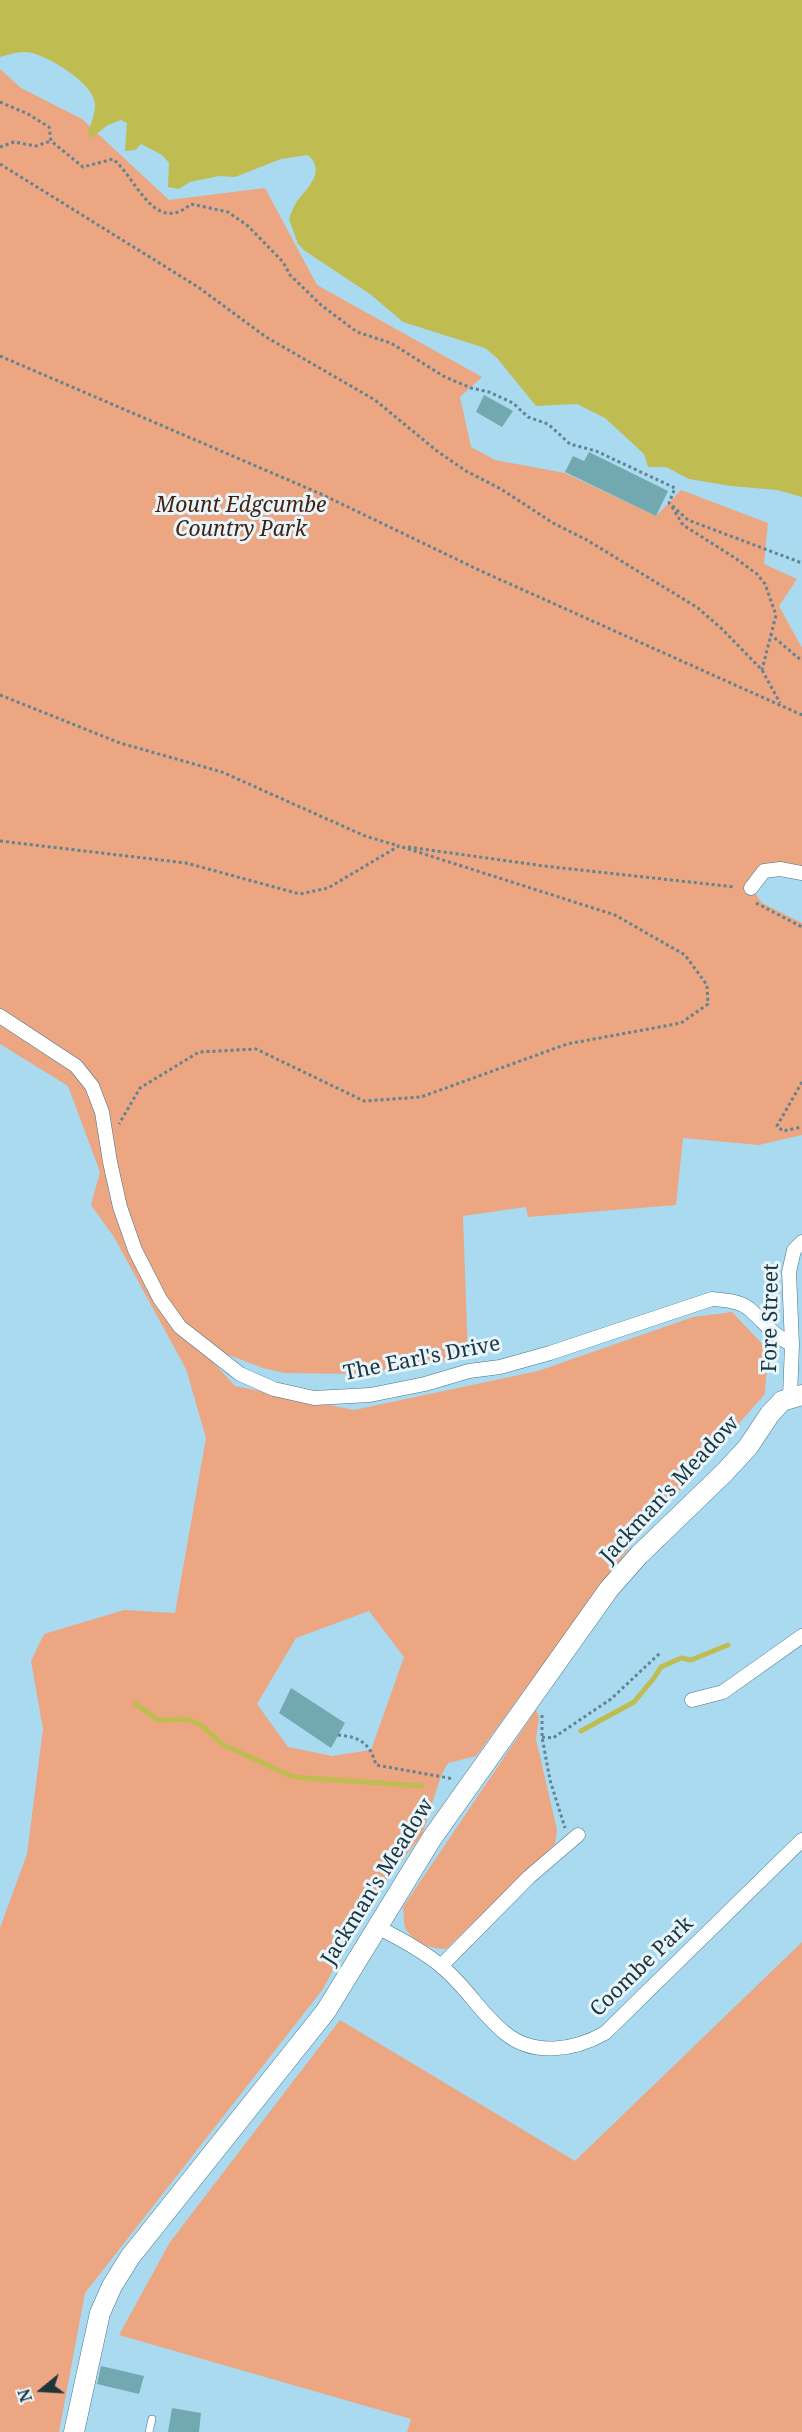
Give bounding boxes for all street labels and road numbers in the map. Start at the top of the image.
street label: Fore Street [757,1263,785,1373]
street label: The Earl's Drive [342,1331,502,1387]
street label: Jackman's Meadow [595,1411,745,1569]
street label: Jackman's Meadow [317,1794,439,1970]
street label: Coombe Park [585,1912,699,2022]

